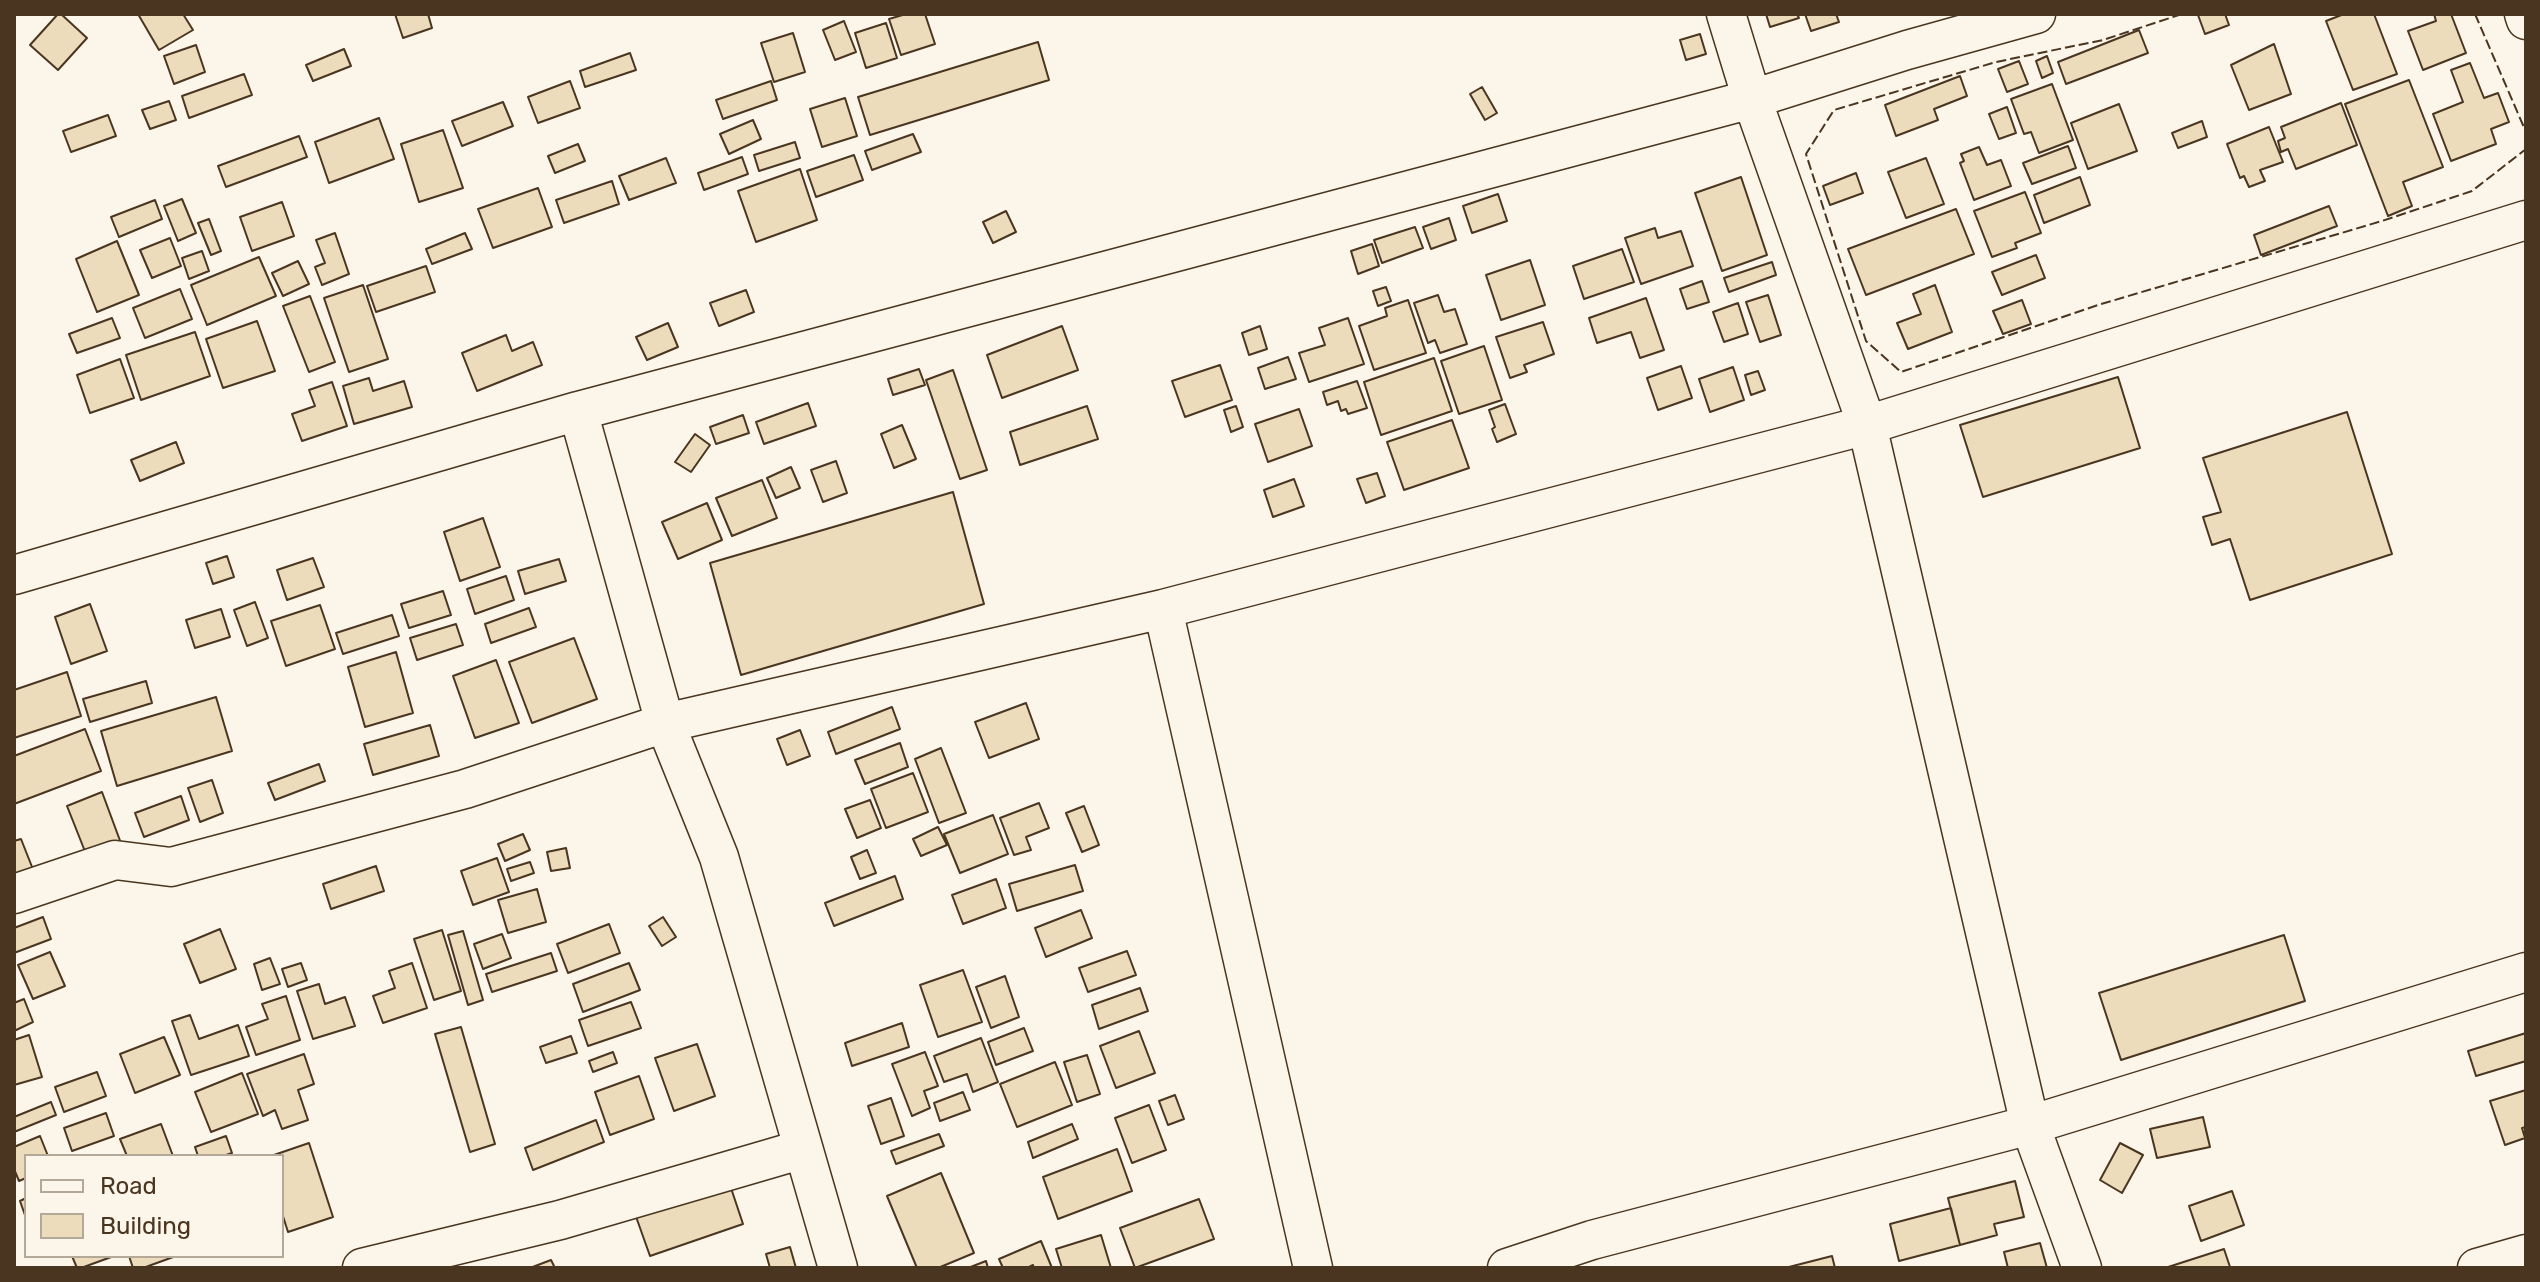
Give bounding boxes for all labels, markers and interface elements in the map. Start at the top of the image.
legend [24,1154,284,1258]
text: Road [100,1172,157,1200]
text: Building [100,1212,191,1240]

